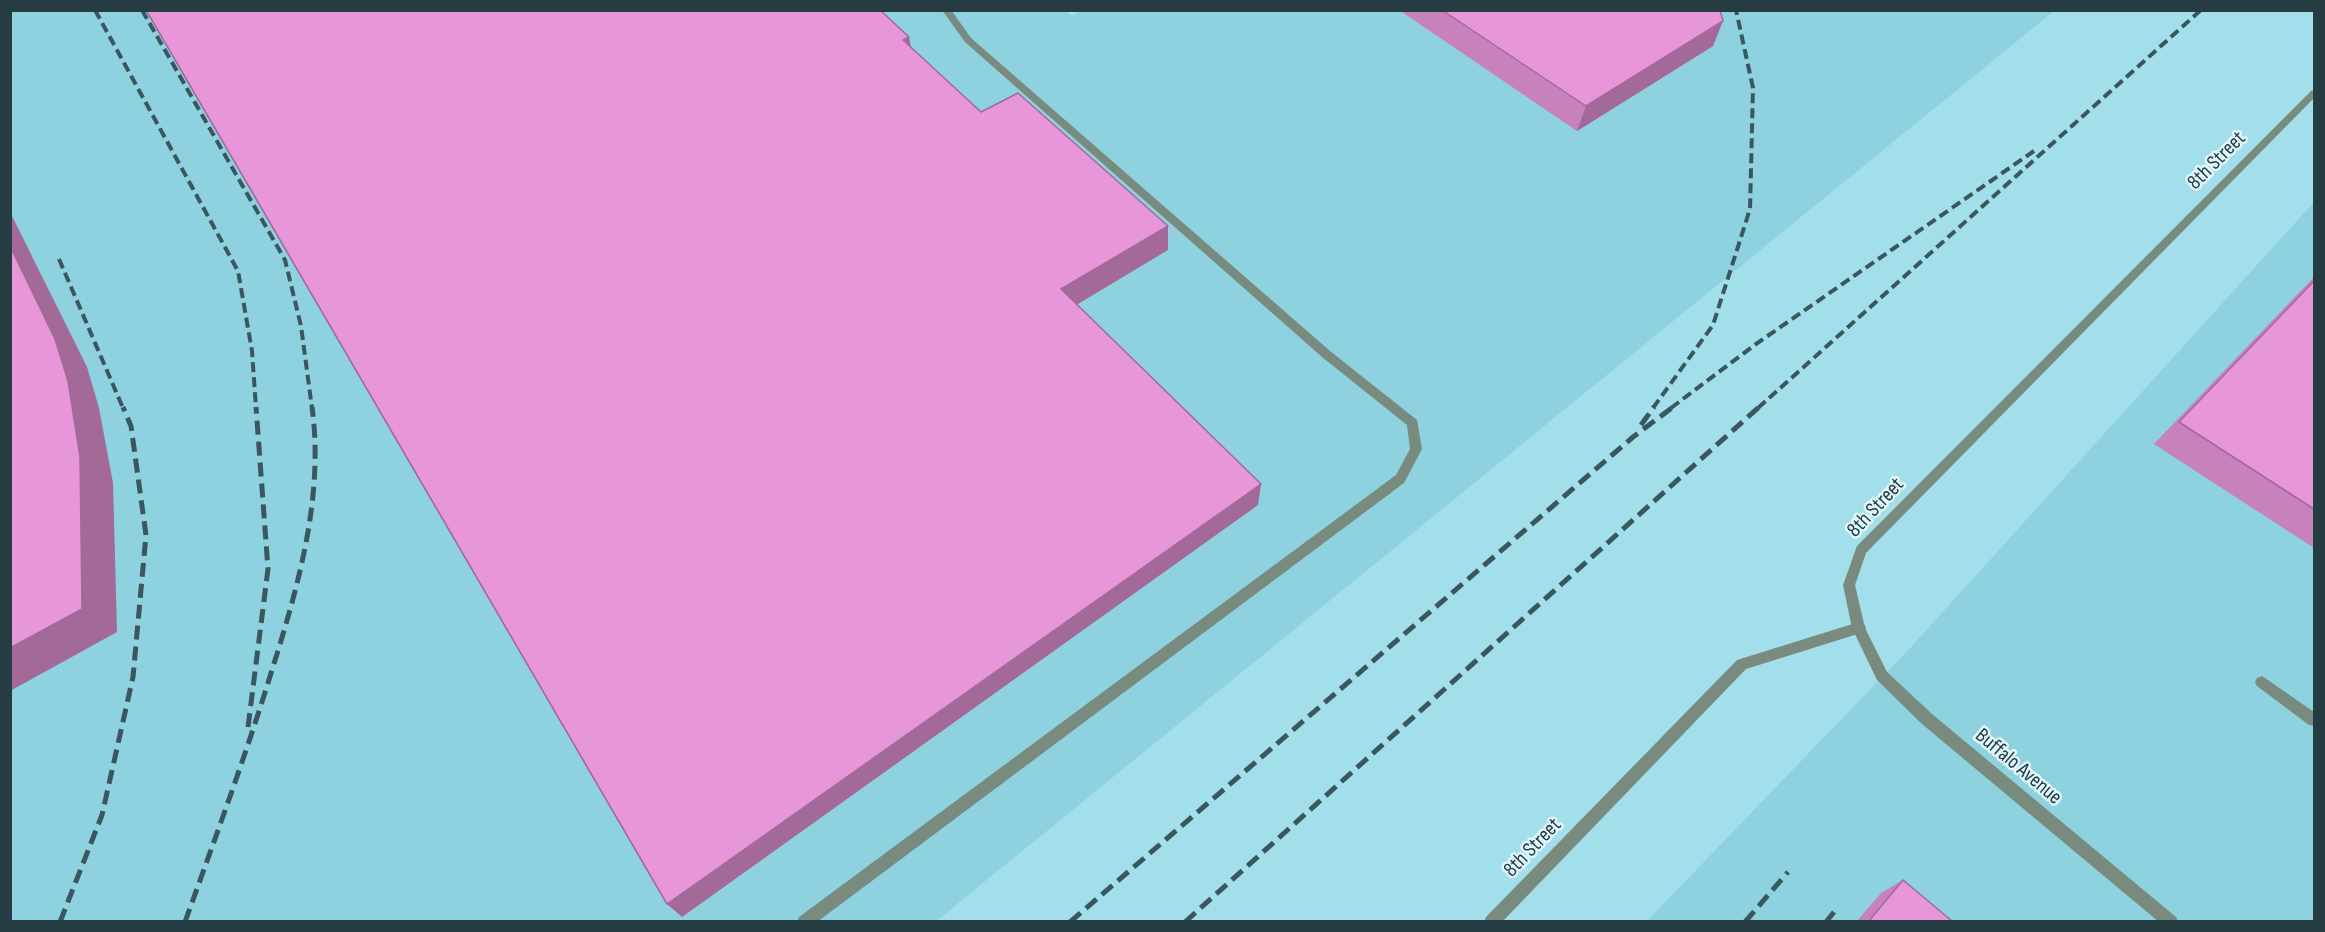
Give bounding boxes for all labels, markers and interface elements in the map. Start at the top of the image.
street label: 8th Street [2183,127,2251,195]
street label: 8th Street [1842,473,1910,543]
street label: Buffalo Avenue [1970,723,2066,811]
street label: 8th Street [1499,813,1567,883]

